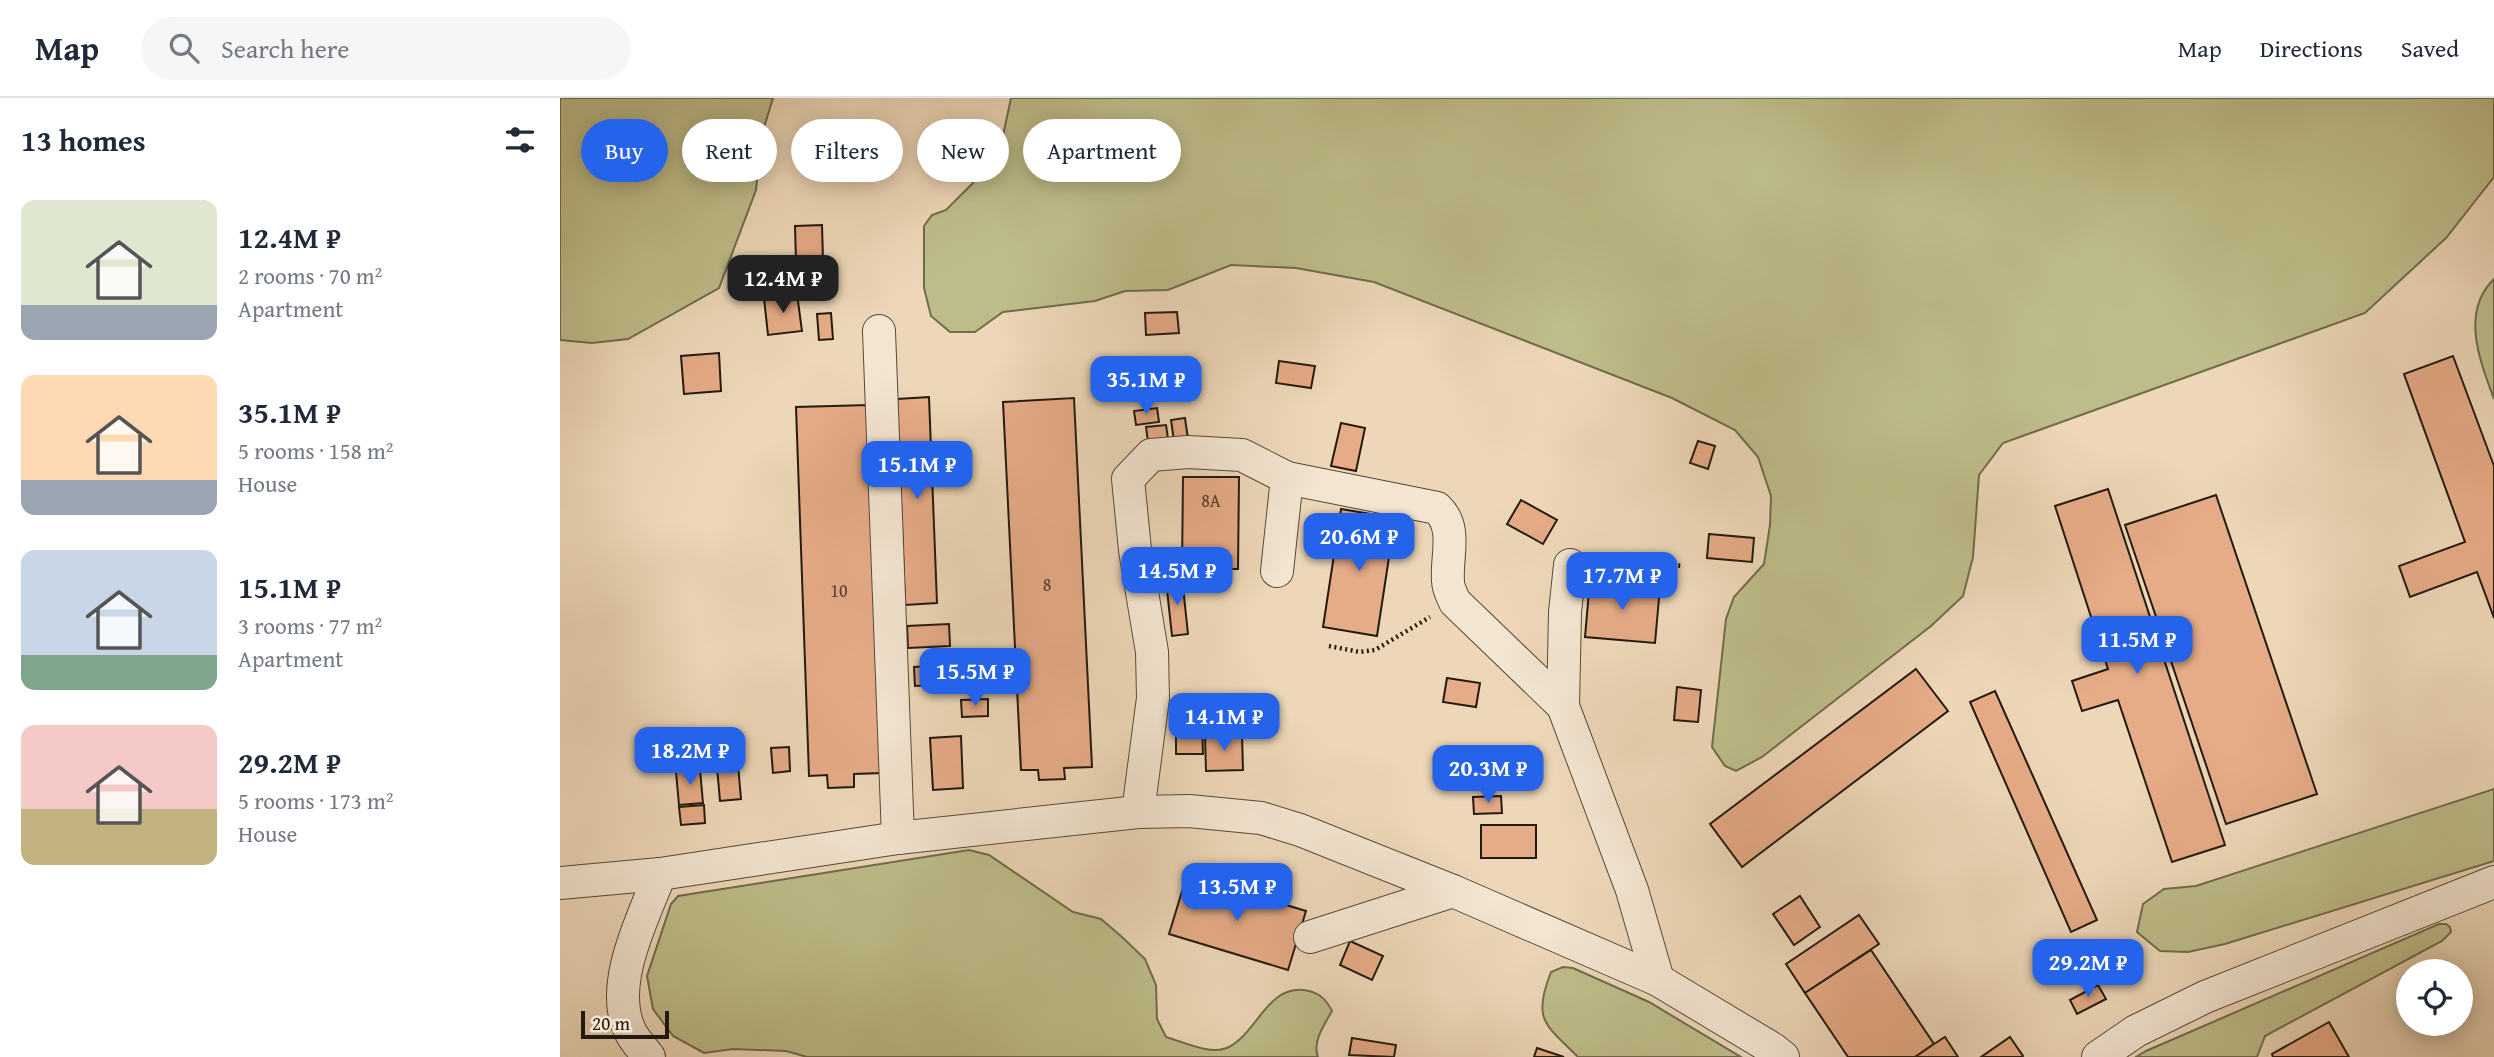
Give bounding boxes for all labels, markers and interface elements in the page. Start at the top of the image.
search box [141,17,631,80]
text: Map [35,24,99,72]
icon: search [165,29,203,67]
text: Search here [221,29,349,68]
text: Map [2178,31,2222,66]
text: Directions [2260,31,2363,66]
text: Saved [2401,31,2459,66]
text: 13 homes [21,118,146,162]
chip: Buy [581,119,668,182]
chip: Rent [682,119,777,182]
chip: Filters [791,119,903,182]
chip: New [917,119,1009,182]
chip: Apartment [1023,119,1181,182]
icon: filters [501,121,539,159]
text: 12.4M ₽ [238,215,341,259]
icon: home [77,228,161,312]
pin: 12.4M ₽ [718,256,848,315]
text: 2 rooms · 70 m² [238,259,382,292]
text: 12.4M ₽ [743,261,823,294]
text: Apartment [238,292,343,325]
pin: 35.1M ₽ [1081,356,1211,416]
text: 35.1M ₽ [1106,362,1186,395]
text: 35.1M ₽ [238,390,341,434]
icon: home [77,403,161,487]
text: 5 rooms · 158 m² [238,434,393,467]
pin: 15.1M ₽ [852,442,982,501]
text: 15.1M ₽ [877,447,957,480]
text: House [238,467,297,500]
house number: 8А [1201,487,1221,514]
pin: 20.6M ₽ [1294,514,1424,573]
text: 20.6M ₽ [1319,519,1399,552]
pin: 14.5M ₽ [1112,547,1242,607]
pin: 17.7M ₽ [1557,552,1687,612]
text: 14.5M ₽ [1137,553,1217,586]
text: 17.7M ₽ [1582,558,1662,591]
text: 15.1M ₽ [238,565,341,609]
house number: 8 [1043,571,1051,598]
house number: 10 [830,577,848,604]
icon: home [77,578,161,662]
text: 3 rooms · 77 m² [238,609,382,642]
pin: 11.5M ₽ [2072,616,2202,676]
text: 11.5M ₽ [2097,622,2177,655]
text: Apartment [238,642,343,675]
pin: 15.5M ₽ [910,648,1040,708]
text: 15.5M ₽ [935,654,1015,687]
pin: 14.1M ₽ [1159,694,1289,753]
text: 14.1M ₽ [1184,699,1264,732]
pin: 18.2M ₽ [625,728,755,787]
text: 18.2M ₽ [650,733,730,766]
text: 29.2M ₽ [238,740,341,784]
pin: 20.3M ₽ [1423,746,1553,805]
text: 20.3M ₽ [1448,751,1528,784]
icon: home [77,753,161,837]
text: 5 rooms · 173 m² [238,784,393,817]
text: House [238,817,297,850]
pin: 13.5M ₽ [1172,864,1302,923]
text: 13.5M ₽ [1197,869,1277,902]
pin: 29.2M ₽ [2023,940,2153,999]
text: 29.2M ₽ [2048,945,2128,978]
map controls [2396,959,2473,1036]
button: locate [2396,959,2473,1036]
scale bar [581,1008,668,1040]
text: 20 m [592,1009,630,1037]

